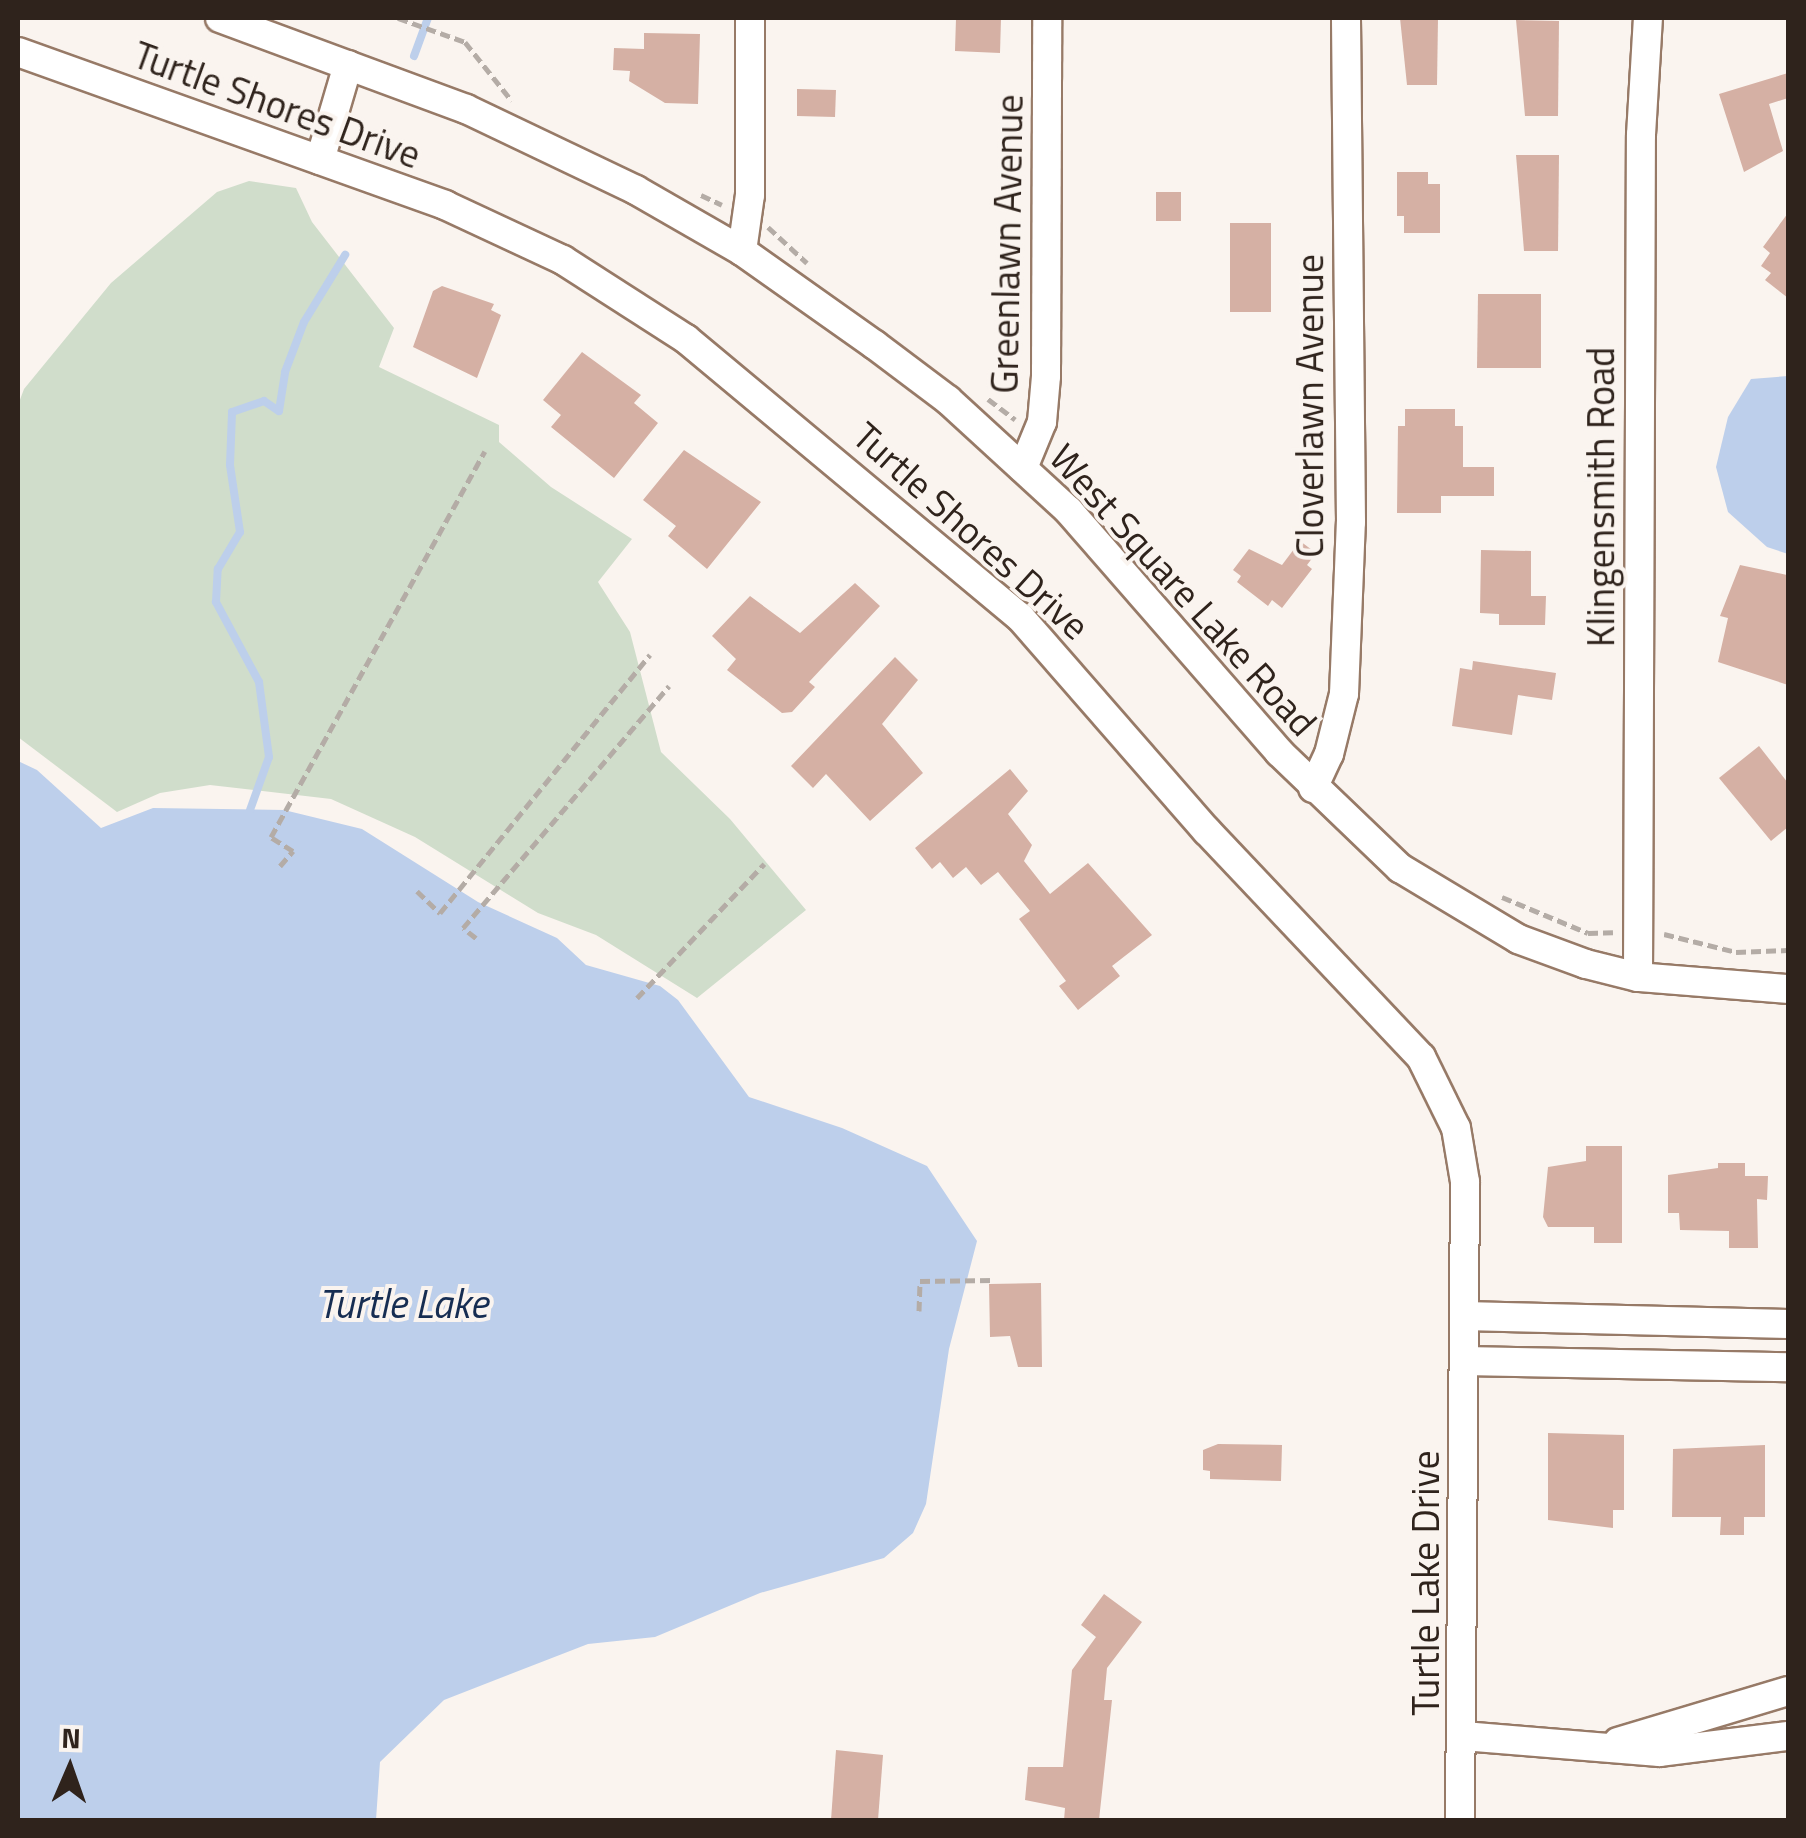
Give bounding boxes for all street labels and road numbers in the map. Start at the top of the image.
street label: Turtle Shores Drive [127,32,427,178]
street label: Greenlawn Avenue [982,94,1032,394]
street label: Cloverlawn Avenue [1287,254,1333,558]
street label: Klingensmith Road [1578,347,1624,647]
street label: Turtle Shores Drive [844,413,1098,649]
street label: West Square Lake Road [1040,435,1326,745]
street label: Turtle Lake Drive [1403,1450,1449,1716]

